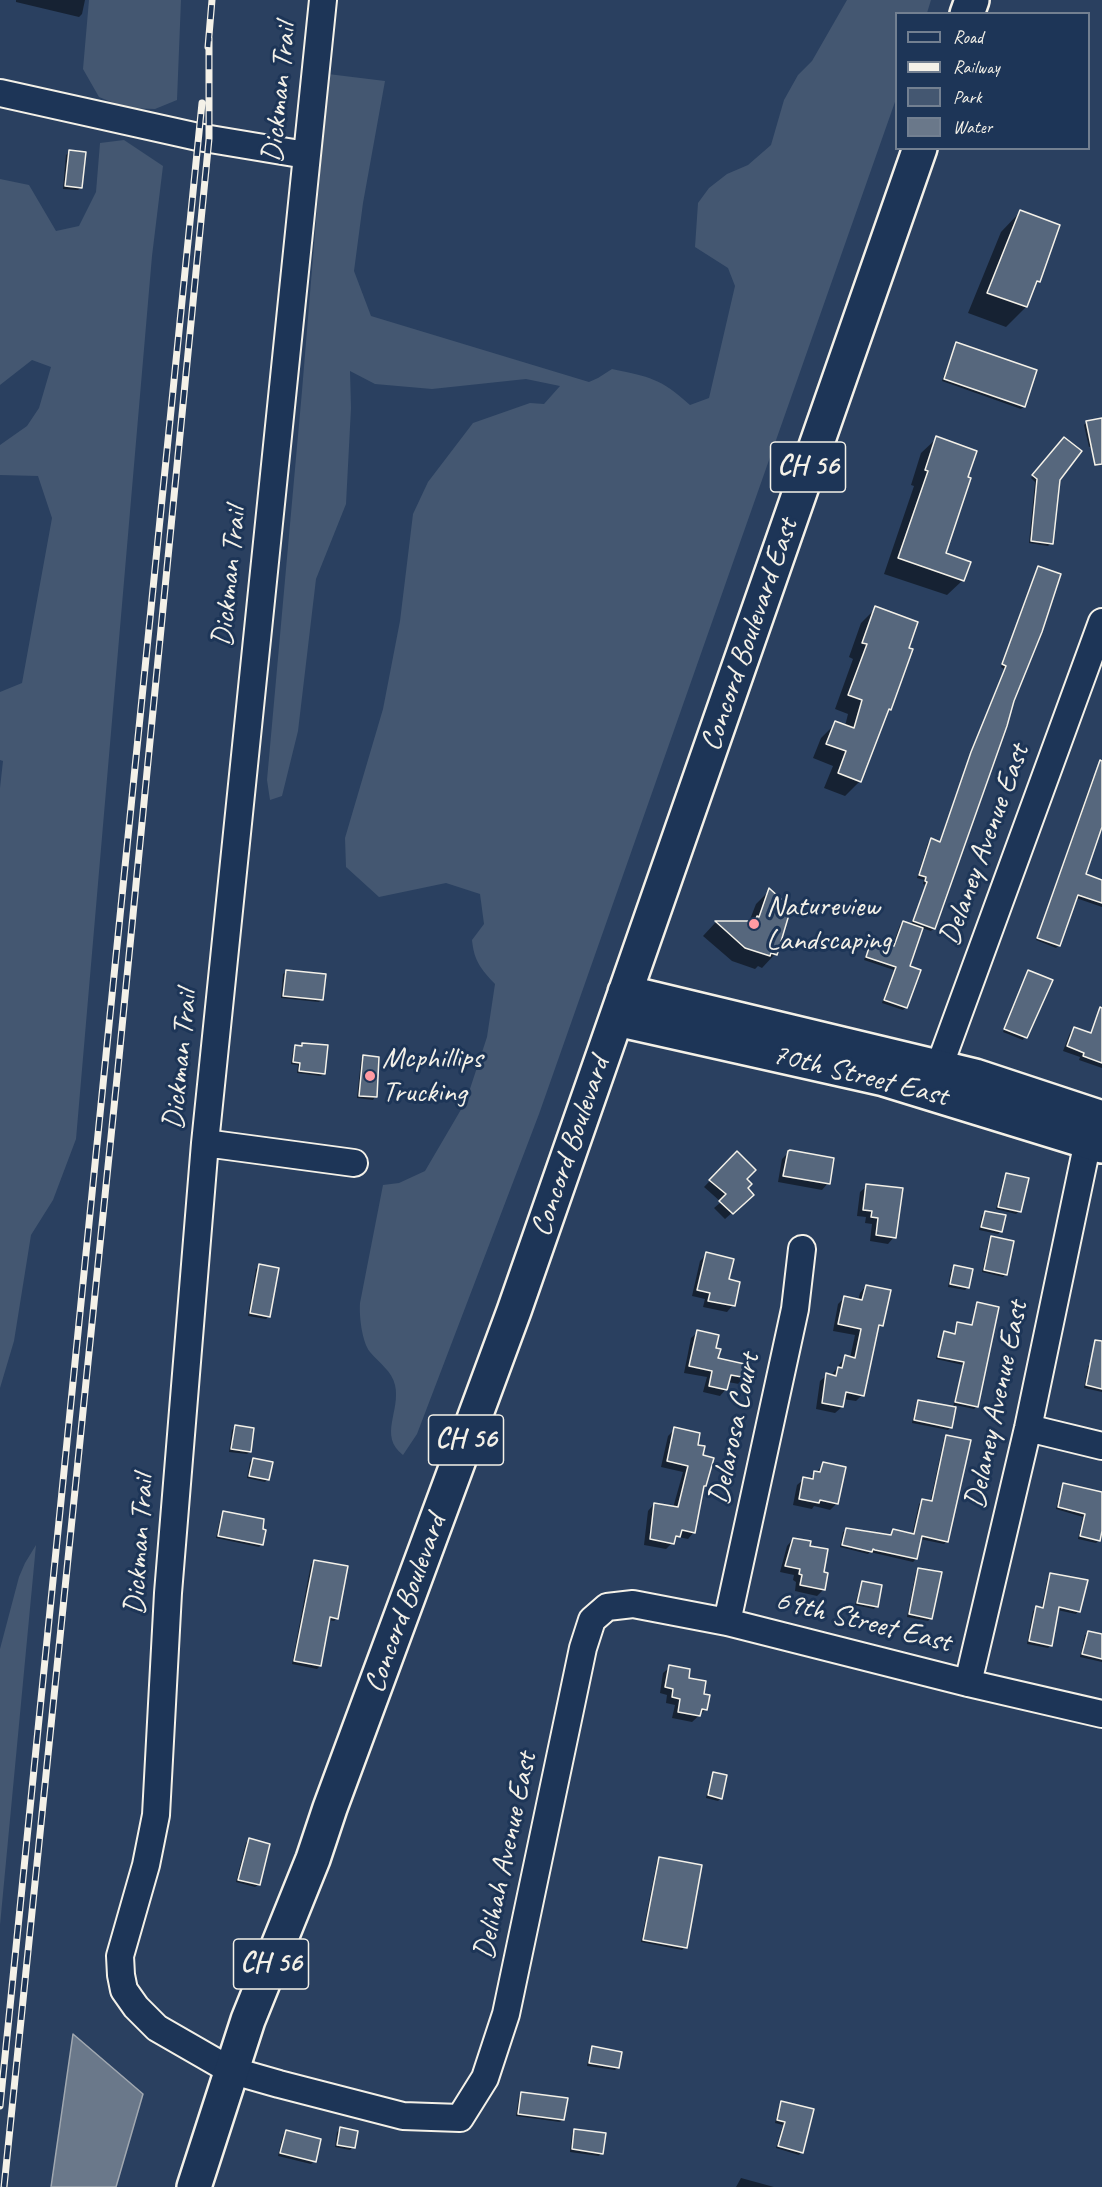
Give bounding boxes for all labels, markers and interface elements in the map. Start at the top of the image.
legend [895,12,1090,150]
street label: Dickman Trail [255,21,305,165]
text: Road [953,26,983,48]
text: Railway [953,56,1000,78]
text: Park [953,86,982,108]
text: Water [953,116,992,138]
road number: CH 56 [770,442,846,492]
street label: Dickman Trail [205,505,255,649]
street label: Concord Boulevard East [693,514,807,756]
street label: Delaney Avenue East [932,740,1038,950]
place label: Natureview Landscaping [766,889,891,960]
marker: Natureview Landscaping [747,917,761,931]
street label: Dickman Trail [156,988,206,1132]
street label: 70th Street East [769,1037,951,1115]
place label: Mcphillips Trucking [382,1041,482,1112]
street label: Concord Boulevard [524,1053,618,1241]
marker: Mcphillips Trucking [363,1069,377,1083]
street label: Delaney Avenue East [957,1298,1037,1512]
street label: Delarosa Court [701,1350,769,1508]
road number: CH 56 [428,1415,504,1465]
street label: Dickman Trail [117,1474,163,1616]
street label: Concord Boulevard [357,1510,455,1698]
street label: 69th Street East [772,1583,954,1661]
street label: Delihah Avenue East [467,1749,545,1963]
road number: CH 56 [234,1939,308,1989]

